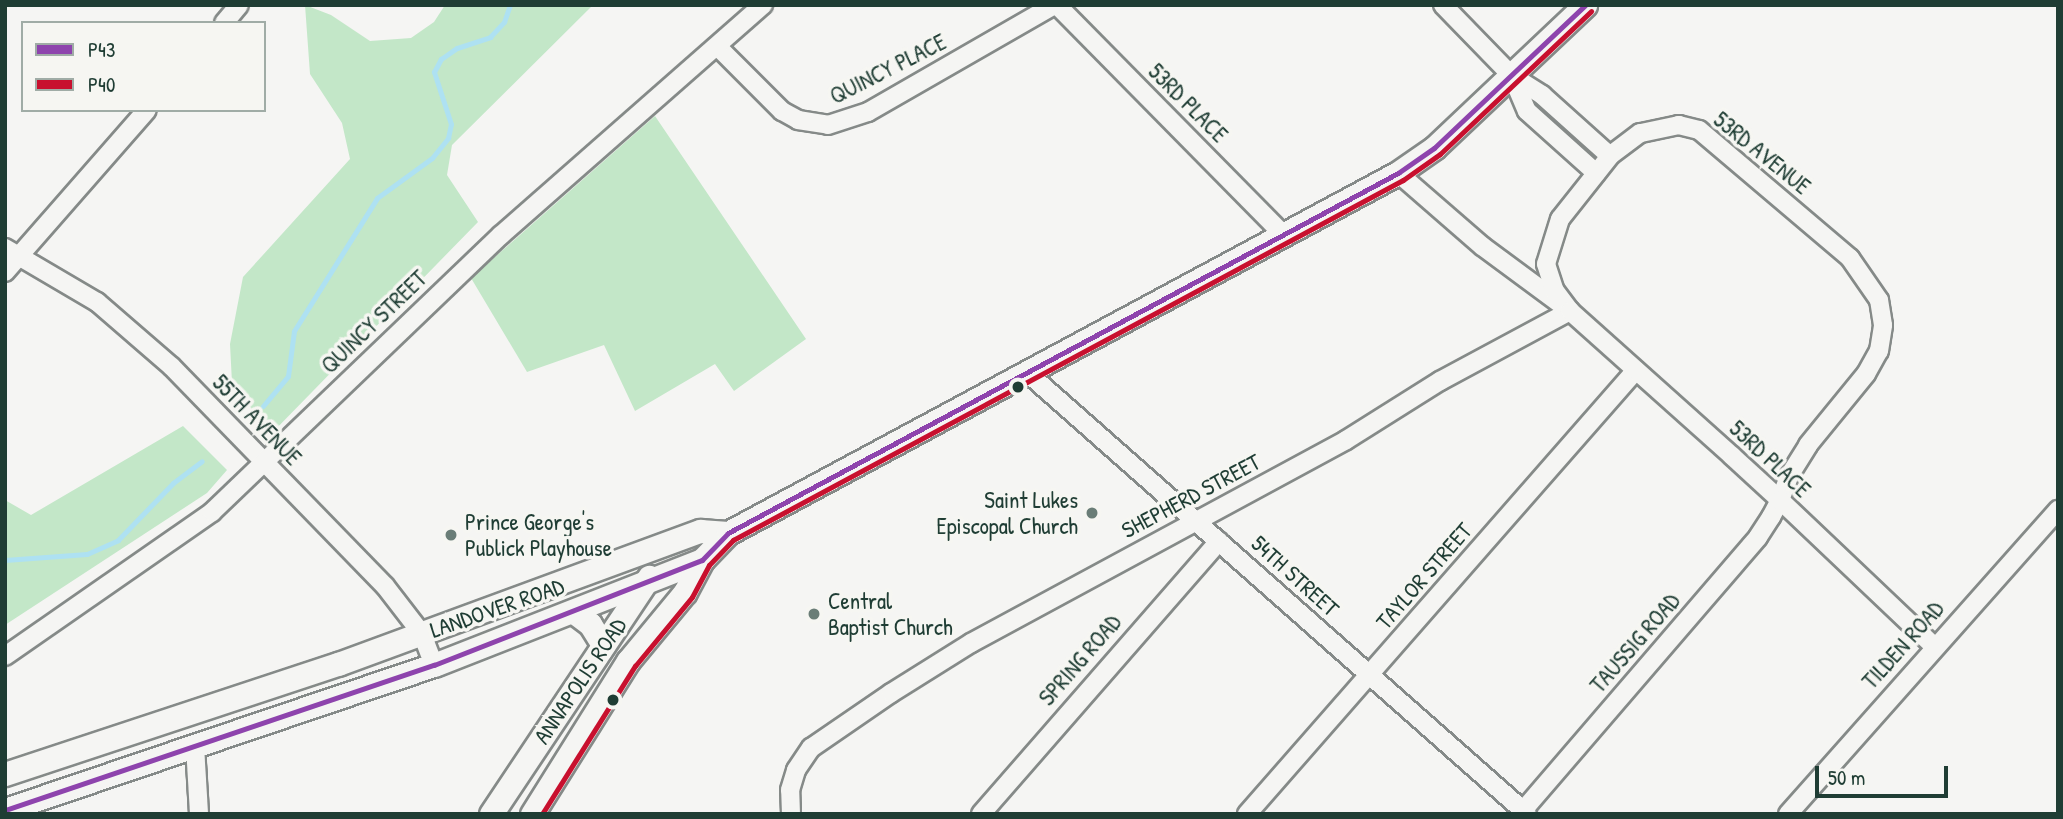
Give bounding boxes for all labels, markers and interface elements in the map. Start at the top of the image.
legend [21,21,266,112]
street label: QUINCY PLACE [825,28,951,110]
text: P43 [88,35,115,64]
street label: 53RD PLACE [1143,58,1233,148]
text: P40 [88,70,115,99]
street label: 53RD AVENUE [1708,106,1816,200]
street label: QUINCY STREET [315,265,433,379]
street label: 55TH AVENUE [207,369,307,471]
unlabelled marker [1011,380,1025,394]
street label: 53RD PLACE [1724,415,1816,503]
street label: SHEPHERD STREET [1117,448,1265,544]
place label: Saint Lukes Episcopal Church [937,486,1078,540]
marker: Saint Lukes Episcopal Church [1084,505,1100,521]
place label: Prince George's Publick Playhouse [465,508,612,562]
street label: TAYLOR STREET [1370,517,1478,635]
marker: Prince George's Publick Playhouse [443,527,459,543]
street label: 54TH STREET [1246,530,1344,622]
street label: LANDOVER ROAD [426,572,568,644]
place label: Central Baptist Church [828,587,953,641]
street label: TAUSSIG ROAD [1584,588,1686,698]
street label: TILDEN ROAD [1856,595,1950,695]
marker: Central Baptist Church [806,606,822,622]
street label: SPRING ROAD [1033,609,1127,711]
street label: ANNAPOLIS ROAD [528,613,632,749]
unlabelled marker [606,693,620,707]
scale bar [1818,752,1951,796]
text: 50 m [1828,763,1865,792]

